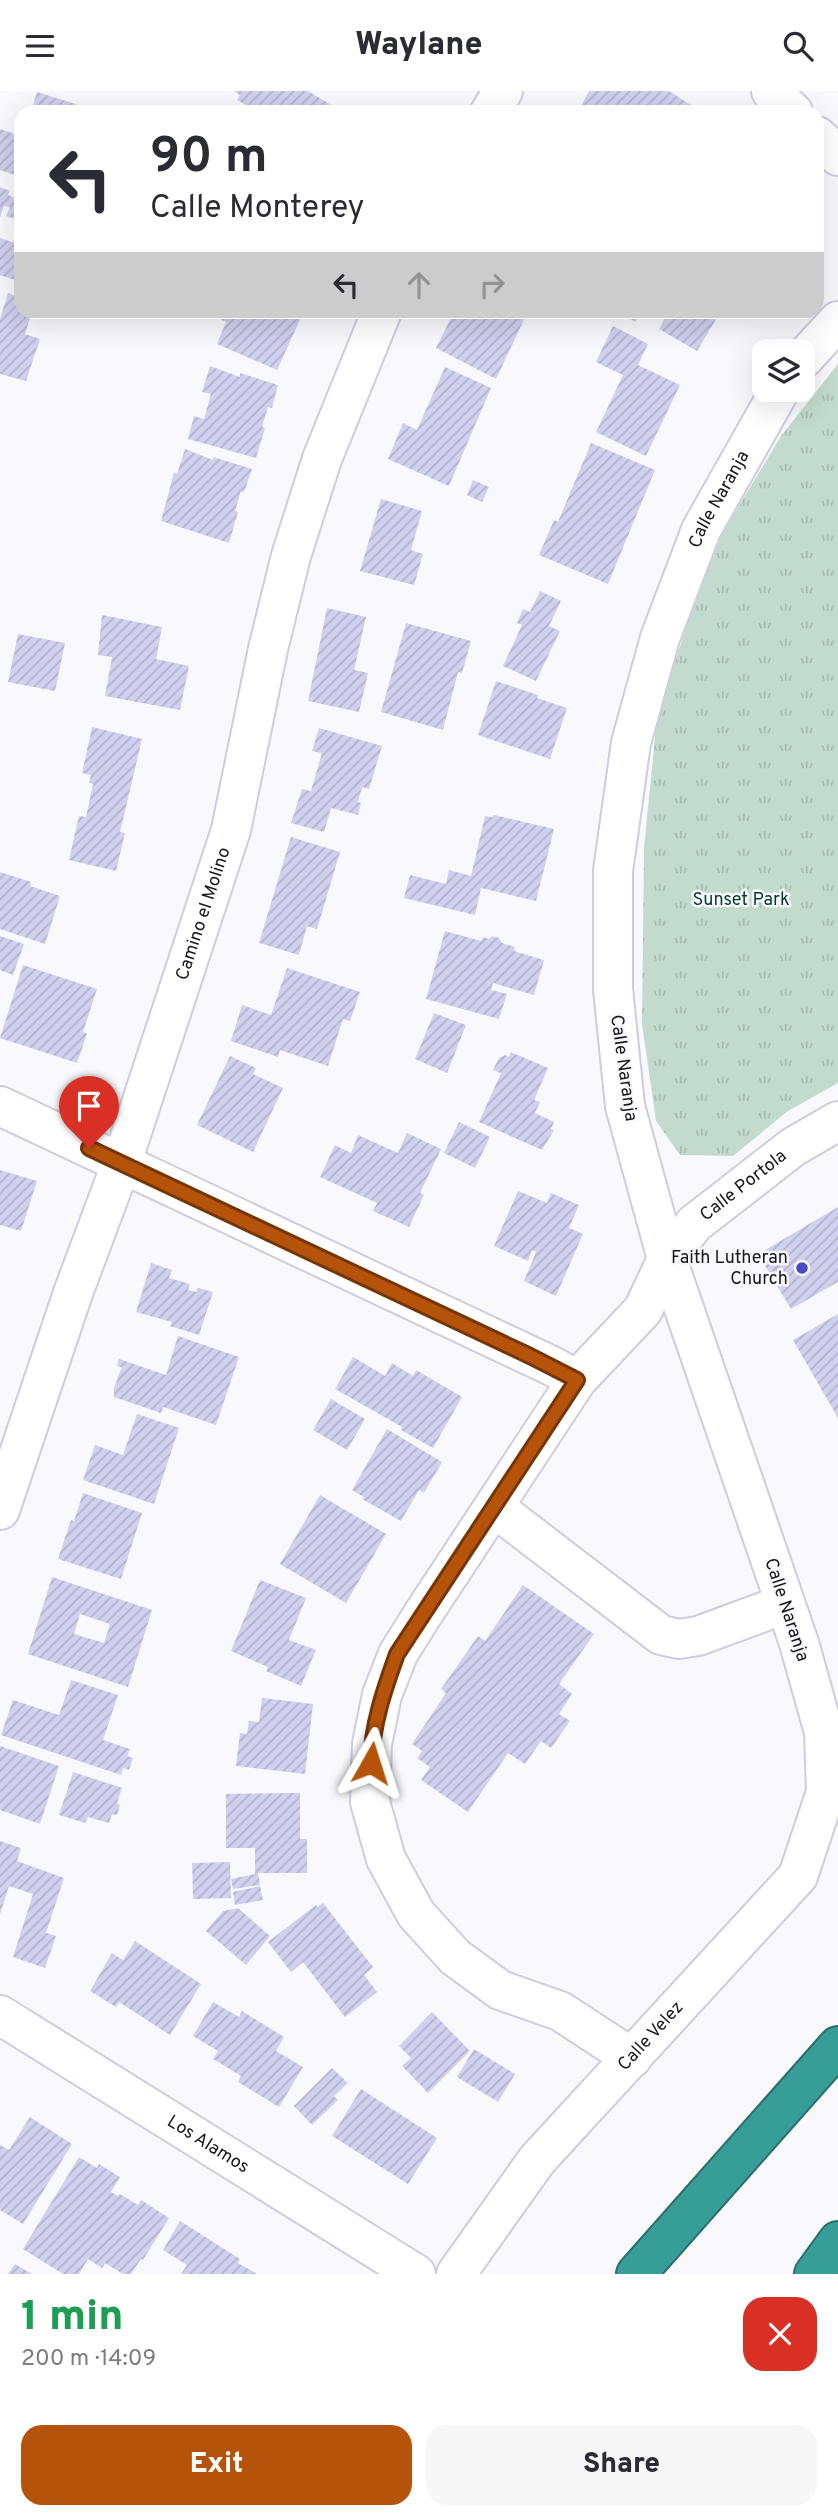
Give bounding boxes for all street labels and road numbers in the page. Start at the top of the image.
street label: Calle Naranja [684,447,755,551]
street label: Camino el Molino [171,844,236,983]
street label: Calle Naranja [604,1013,642,1123]
street label: Calle Portola [695,1145,792,1227]
street label: Calle Naranja [758,1555,814,1665]
street label: Calle Velez [613,1996,689,2076]
street label: Los Alamos [163,2110,253,2179]

